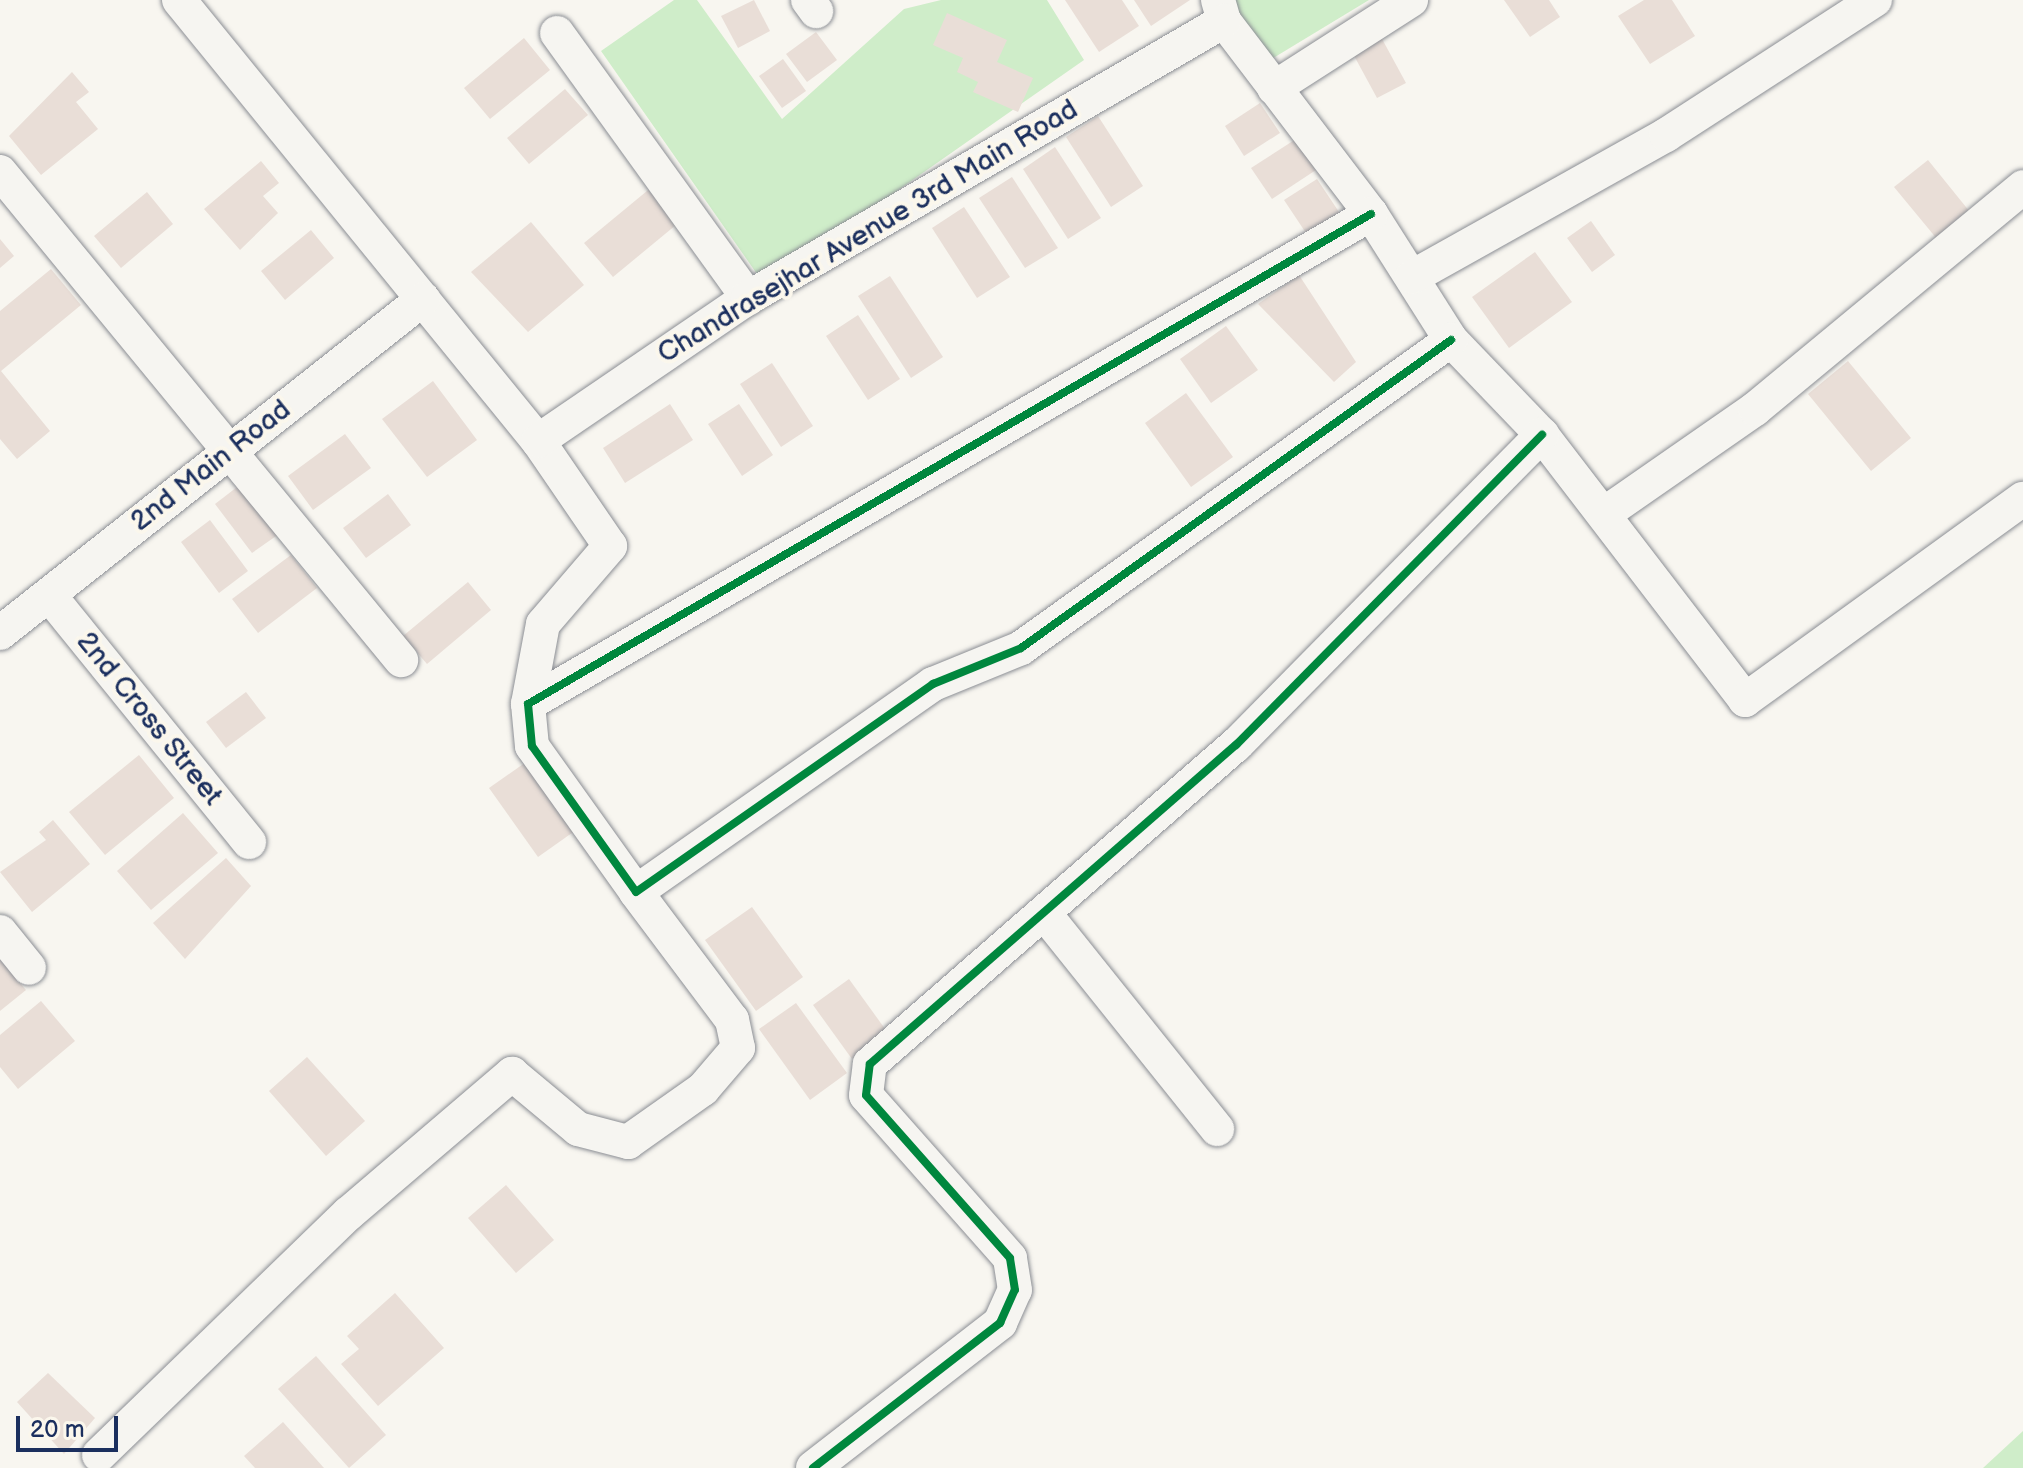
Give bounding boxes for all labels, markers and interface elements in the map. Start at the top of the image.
street label: Chandrasejhar Avenue 3rd Main Road [652,93,1084,371]
street label: 2nd Main Road [124,393,298,539]
street label: 2nd Cross Street [69,625,229,813]
scale bar [20,1400,122,1450]
text: 20 m [30,1415,85,1444]

